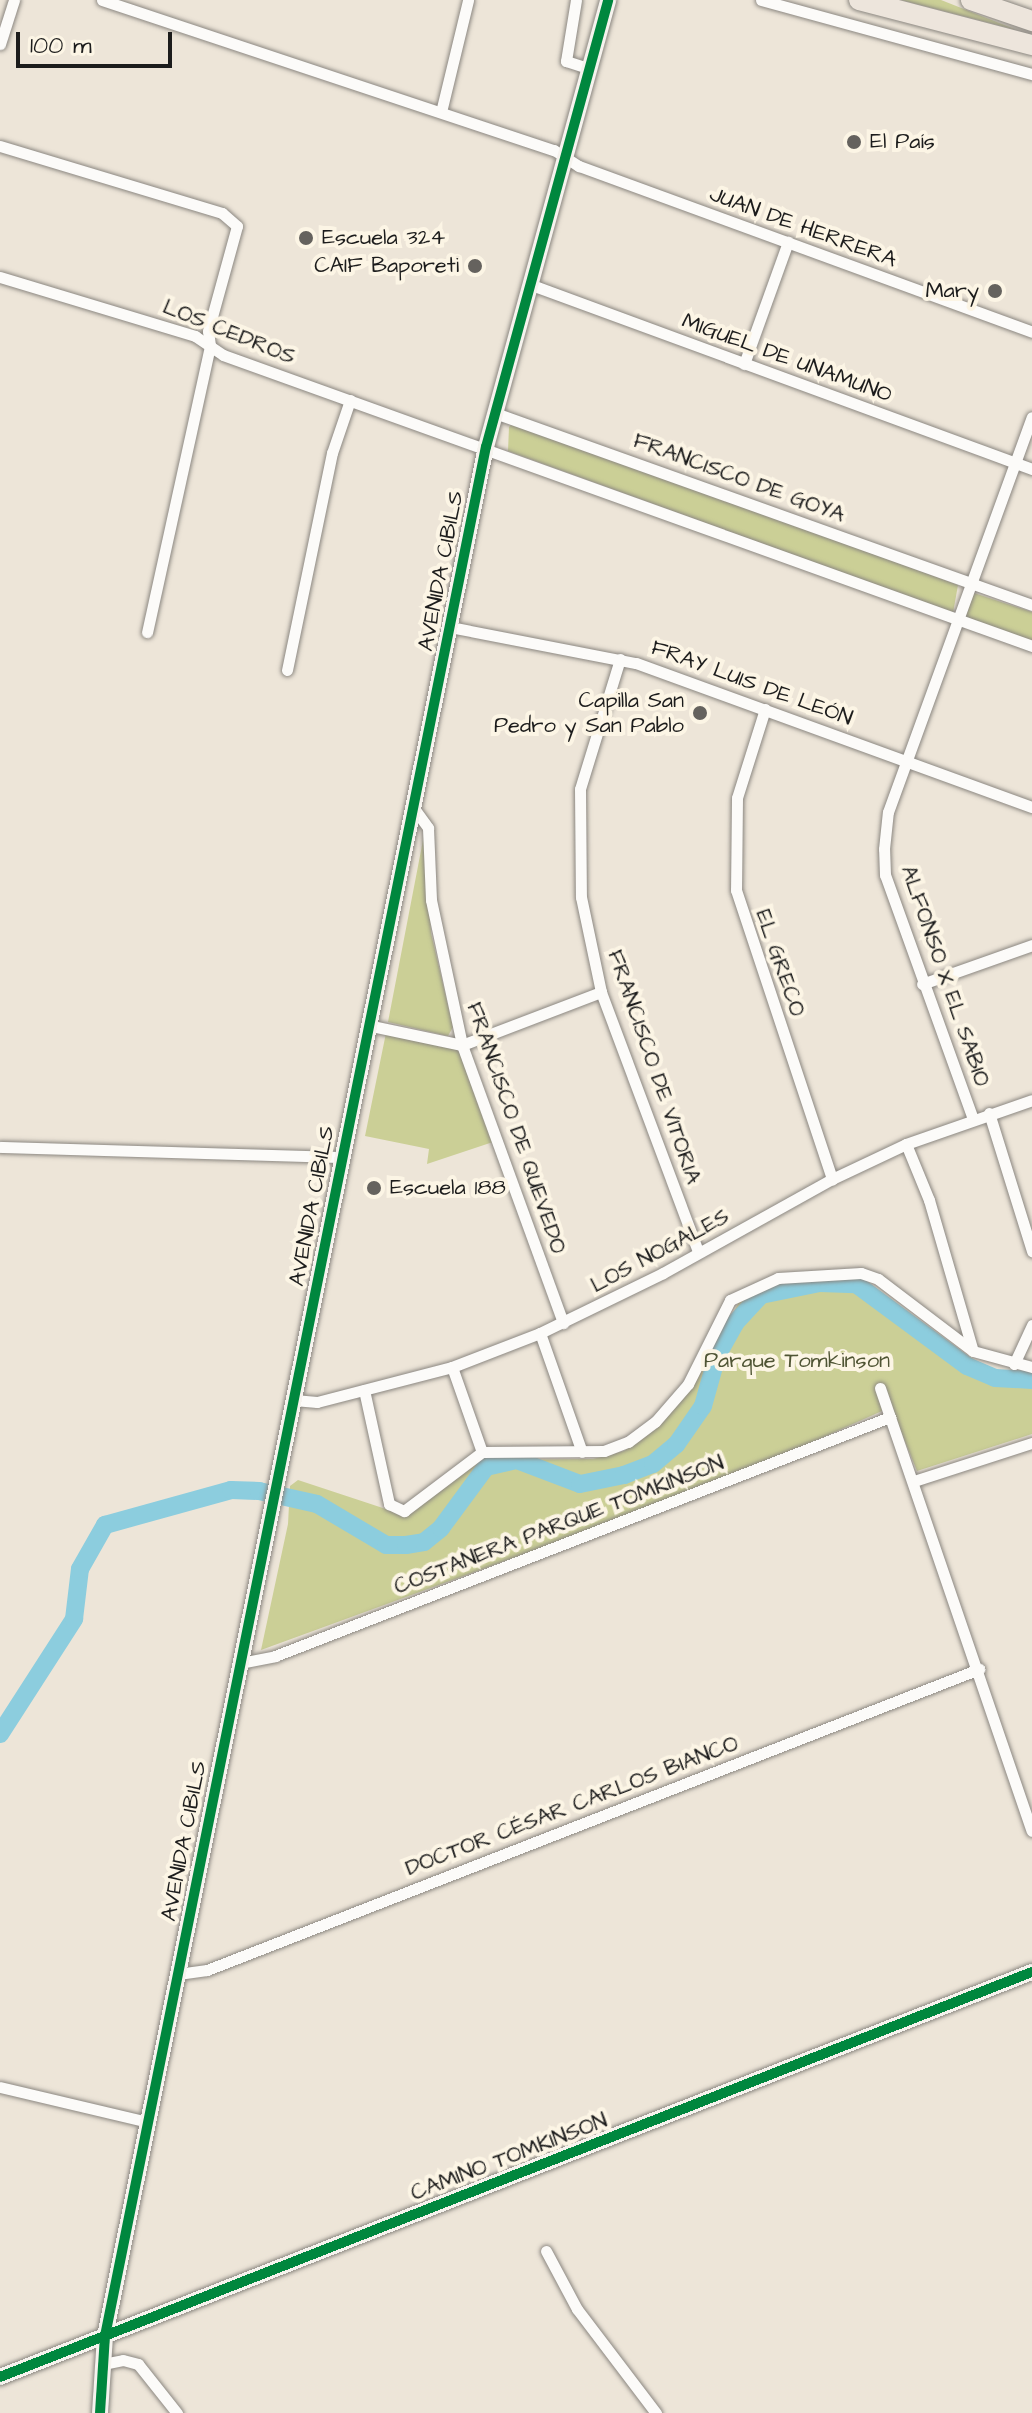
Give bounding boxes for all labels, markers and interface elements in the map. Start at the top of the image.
scale bar [20,16,176,66]
text: 100 m [30,29,92,63]
place label: El País [870,129,935,155]
marker: El País [845,133,863,151]
street label: JUAN DE HERRERA [706,181,900,273]
place label: Escuela 324 [322,225,445,251]
marker: Escuela 324 [297,229,315,247]
place label: CAIF Baporeti [314,253,459,279]
marker: CAIF Baporeti [466,257,484,275]
place label: Mary [925,278,979,304]
marker: Mary [986,282,1004,300]
street label: LOS CEDROS [159,293,299,371]
street label: MIGUEL DE UNAMUNO [678,308,896,408]
street label: FRANCISCO DE GOYA [630,427,848,529]
street label: AVENIDA CIBILS [413,489,469,653]
street label: FRAY LUIS DE LEÓN [648,634,856,732]
place label: Capilla San Pedro y San Pablo [494,687,684,738]
marker: Capilla San Pedro y San Pablo [691,704,709,722]
street label: ALFONSO X EL SABIO [895,862,995,1090]
street label: EL GRECO [749,906,811,1020]
street label: FRANCISCO DE VITORIA [602,947,706,1187]
street label: FRANCISCO DE QUEVEDO [461,999,571,1257]
street label: AVENIDA CIBILS [284,1124,340,1288]
place label: Escuela 188 [390,1175,506,1201]
marker: Escuela 188 [365,1179,383,1197]
street label: LOS NOGALES [586,1203,734,1299]
park label: Parque Tomkinson [704,1348,890,1374]
street label: COSTANERA PARQUE TOMKINSON [390,1450,728,1600]
street label: DOCTOR CÉSAR CARLOS BIANCO [402,1730,742,1882]
street label: AVENIDA CIBILS [156,1759,212,1923]
street label: CAMINO TOMKINSON [407,2107,611,2207]

